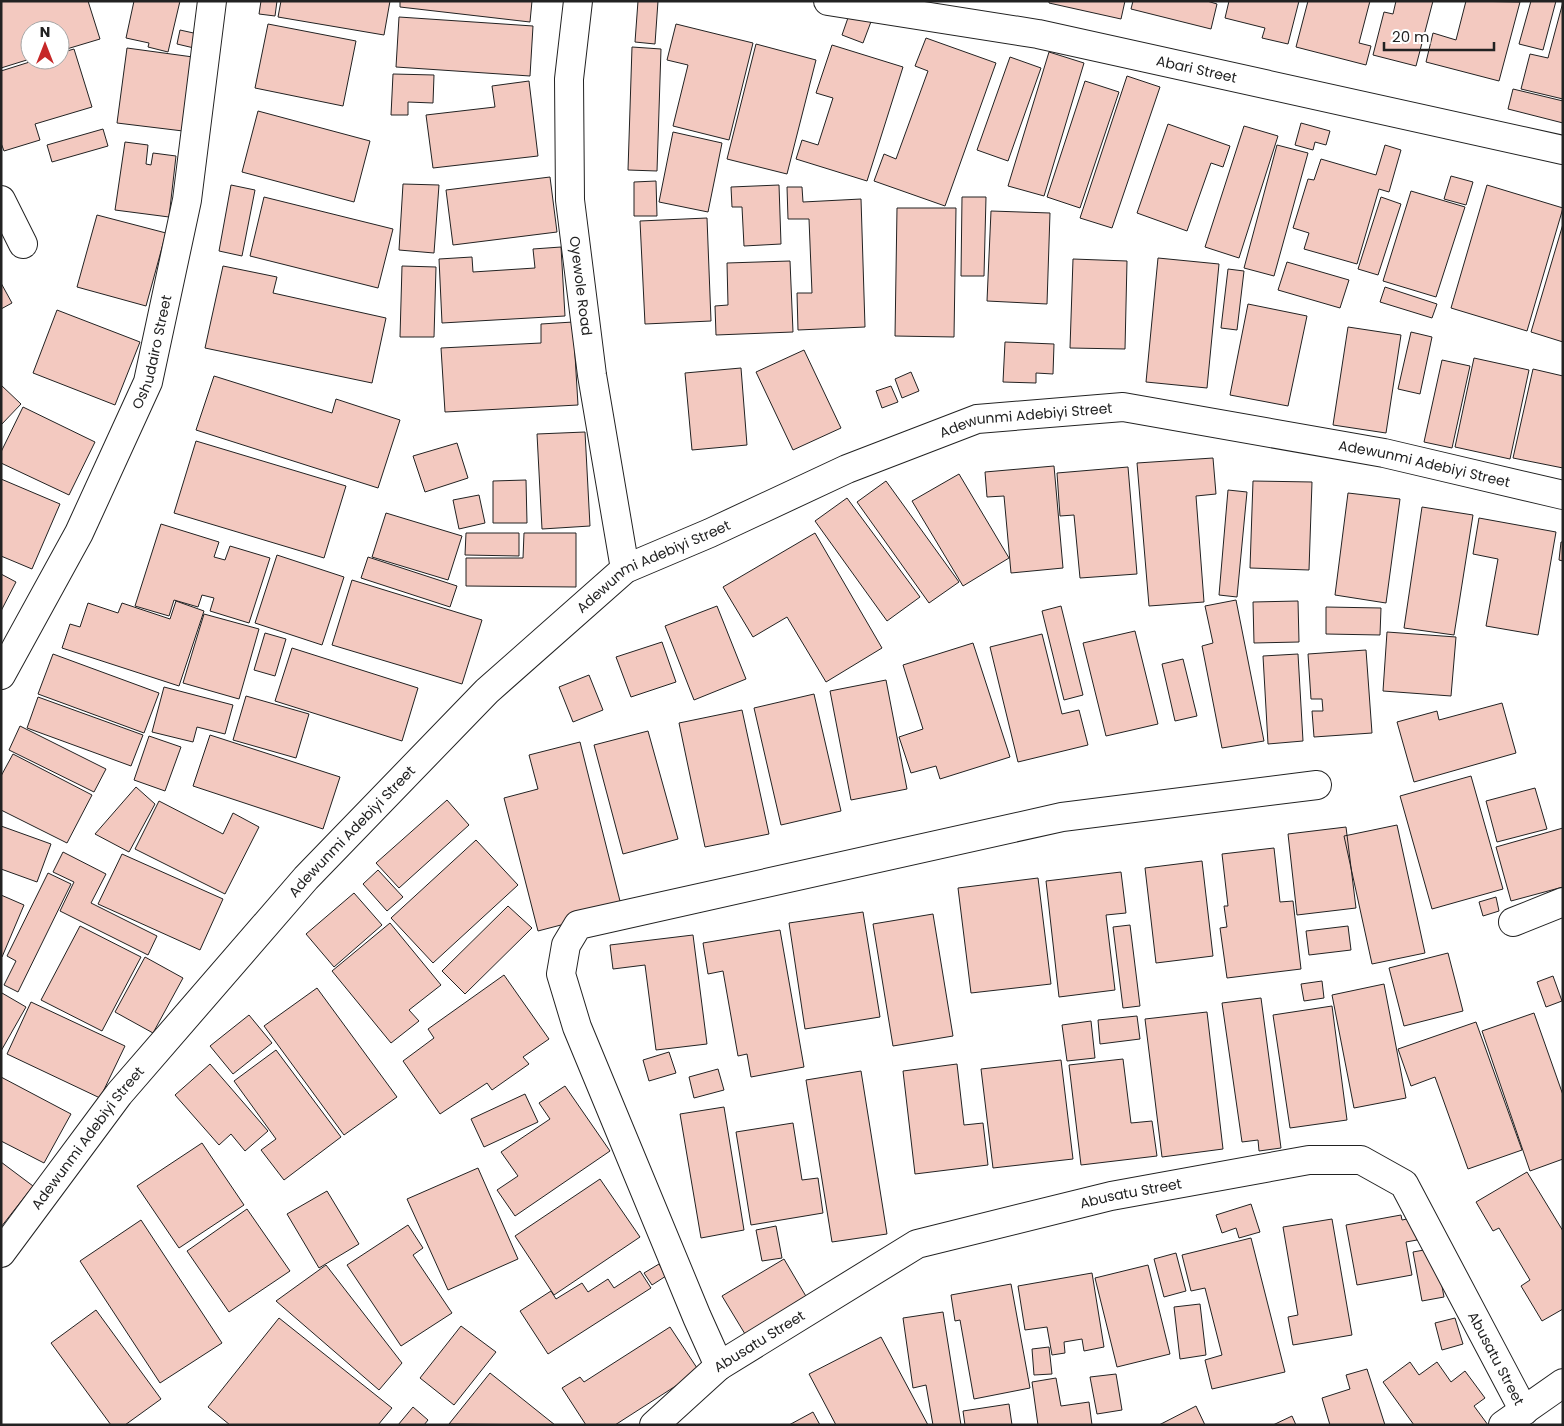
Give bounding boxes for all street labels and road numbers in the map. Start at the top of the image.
street label: Abari Street [1154,50,1239,88]
street label: Oyewole Road [565,235,597,337]
street label: Oshudairo Street [127,293,176,412]
street label: Adewunmi Adebiyi Street [936,398,1113,443]
street label: Adewunmi Adebiyi Street [1337,435,1512,492]
street label: Adewunmi Adebiyi Street [572,515,733,617]
street label: Adewunmi Adebiyi Street [284,761,420,901]
street label: Adewunmi Adebiyi Street [27,1062,149,1214]
street label: Abusatu Street [1078,1173,1183,1213]
street label: Abusatu Street [710,1306,809,1377]
street label: Abusatu Street [1463,1308,1529,1409]

